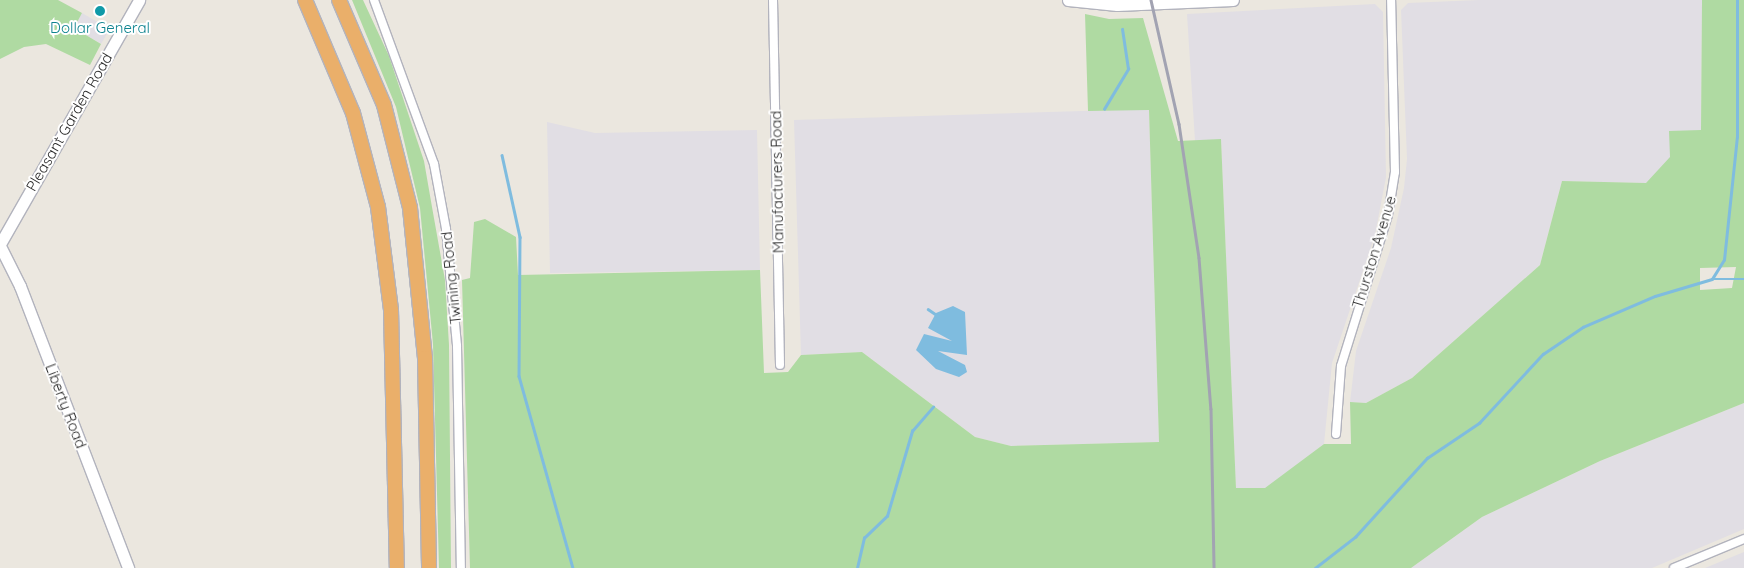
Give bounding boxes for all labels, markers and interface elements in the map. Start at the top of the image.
marker: Dollar General [94,5,106,17]
place label: Dollar General [50,19,150,37]
street label: Pleasant Garden Road [22,50,116,194]
street label: Manufacturers Road [767,111,787,253]
street label: Thurston Avenue [1348,193,1400,311]
street label: Twining Road [437,231,465,325]
street label: Liberty Road [42,361,90,451]

